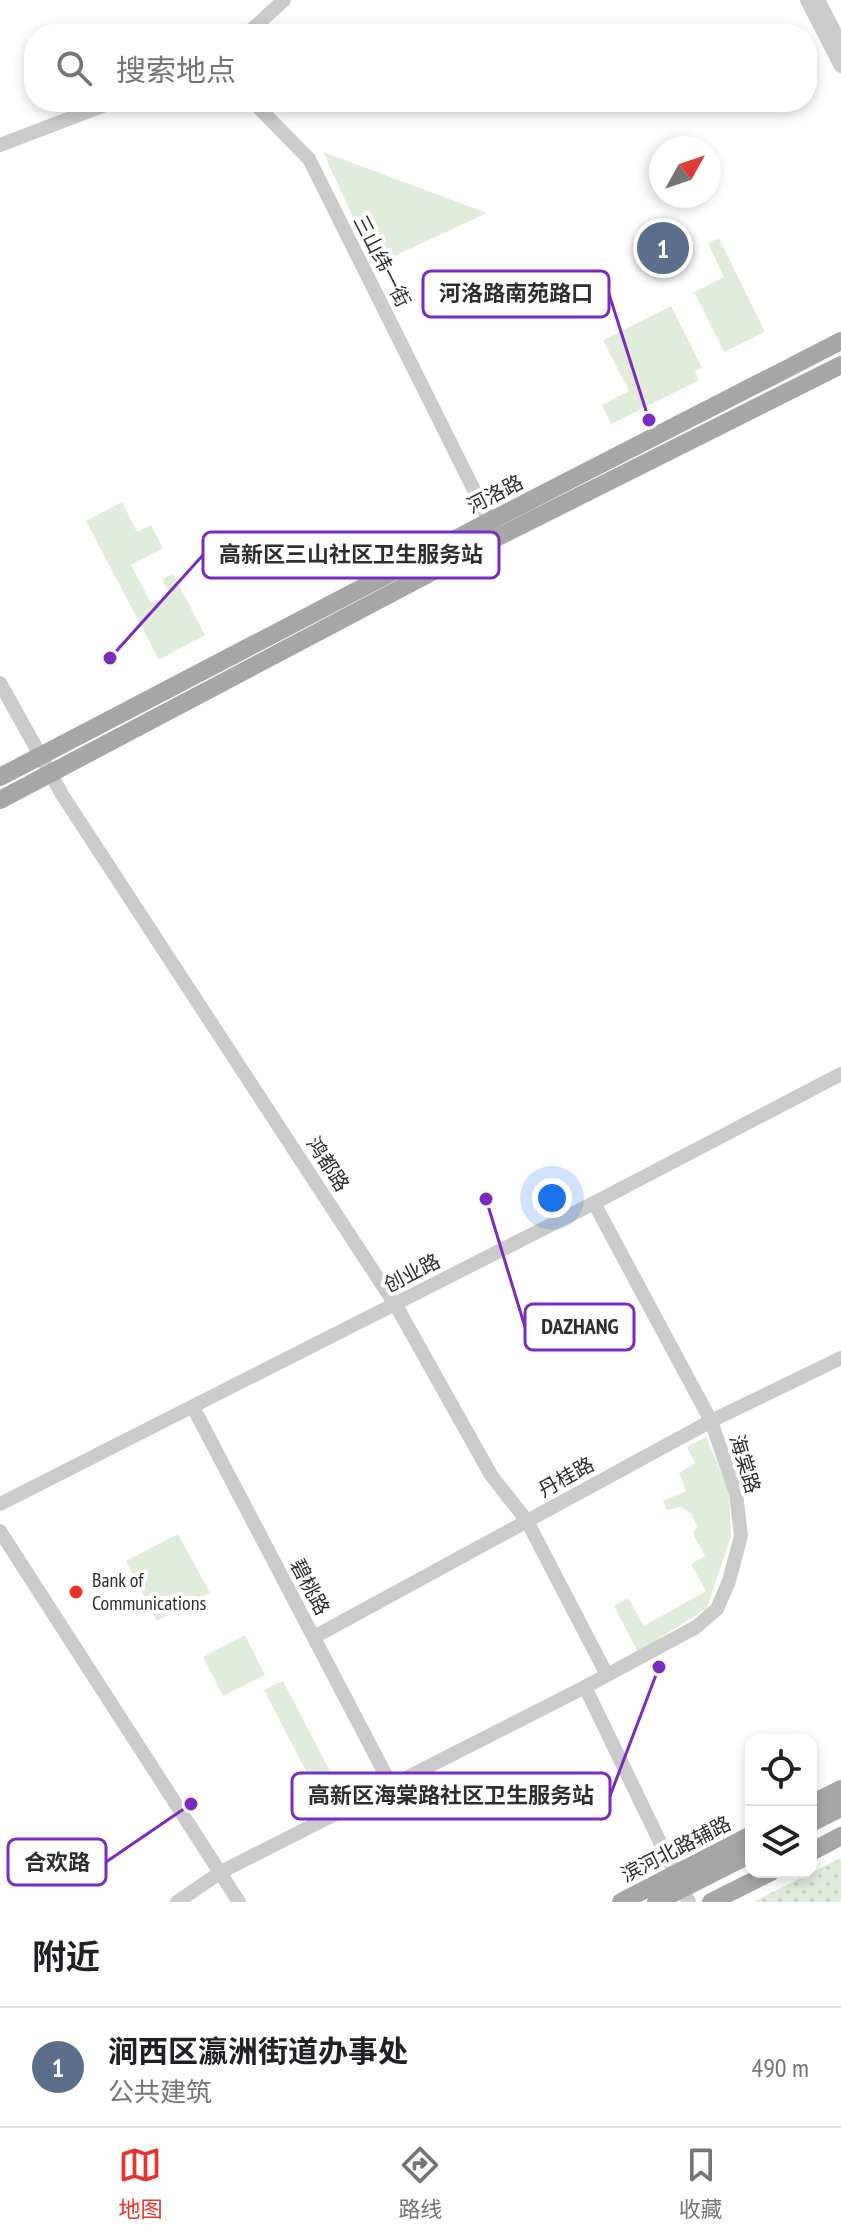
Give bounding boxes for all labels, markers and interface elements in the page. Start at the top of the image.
search box [24,24,817,112]
icon: search [52,46,96,90]
text: 搜索地点 [116,50,236,89]
north arrow [649,136,721,208]
street label: 三山纬一街 [348,211,416,311]
pin: 1 [637,218,689,278]
callout: 河洛路南苑路口 [423,271,609,317]
text: 河洛路南苑路口 [439,279,593,307]
street label: 河洛路 [462,469,528,519]
callout: 高新区三山社区卫生服务站 [203,532,499,578]
text: 高新区三山社区卫生服务站 [219,540,483,568]
street label: 鸿都路 [301,1132,355,1196]
your location [532,1178,572,1218]
street label: 创业路 [379,1248,445,1298]
callout: DAZHANG [525,1304,634,1350]
text: DAZHANG [541,1312,619,1340]
street label: 海棠路 [724,1432,766,1496]
street label: 丹桂路 [533,1451,599,1503]
street label: 碧桃路 [284,1554,336,1620]
place label: Bank of Communications [92,1567,206,1616]
marker: Bank of Communications [67,1583,85,1601]
map controls [745,1734,817,1878]
button: locate [745,1734,817,1806]
callout: 高新区海棠路社区卫生服务站 [292,1773,610,1819]
text: 高新区海棠路社区卫生服务站 [308,1781,594,1809]
button: layers [745,1806,817,1878]
street label: 滨河北路辅路 [617,1810,735,1888]
callout: 合欢路 [8,1839,106,1885]
text: 合欢路 [24,1848,90,1876]
text: 附近 [32,1934,100,1978]
text: 涧西区瀛洲街道办事处 [108,2031,408,2070]
text: 1 [52,2051,64,2084]
text: 490 m [751,2051,809,2084]
text: 公共建筑 [108,2075,212,2108]
tab: 地图 [118,2143,162,2223]
tab: 路线 [398,2143,443,2223]
tab: 收藏 [679,2143,723,2223]

